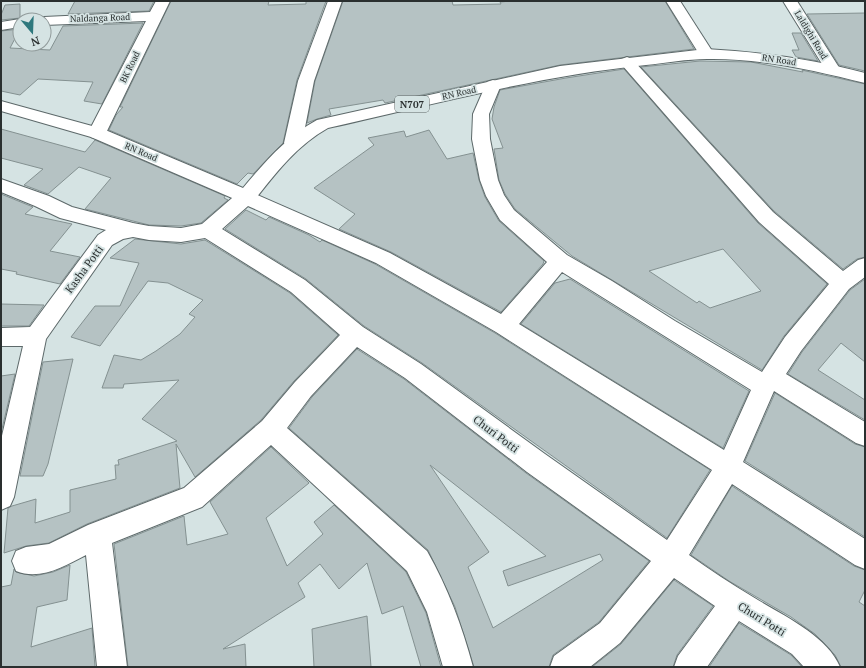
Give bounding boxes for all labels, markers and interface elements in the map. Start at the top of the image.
street label: Laldighi Road [792,8,830,62]
street label: Naldanga Road [70,11,130,25]
north arrow [12,12,52,52]
text: N [28,33,41,50]
street label: BK Road [117,49,143,85]
street label: RN Road [761,52,797,68]
street label: RN Road [441,83,477,103]
road number: N707 [395,96,429,112]
street label: RN Road [123,140,159,164]
street label: Kasha Potti [62,242,106,296]
street label: Churi Potti [470,412,522,456]
street label: Churi Potti [736,599,788,639]

